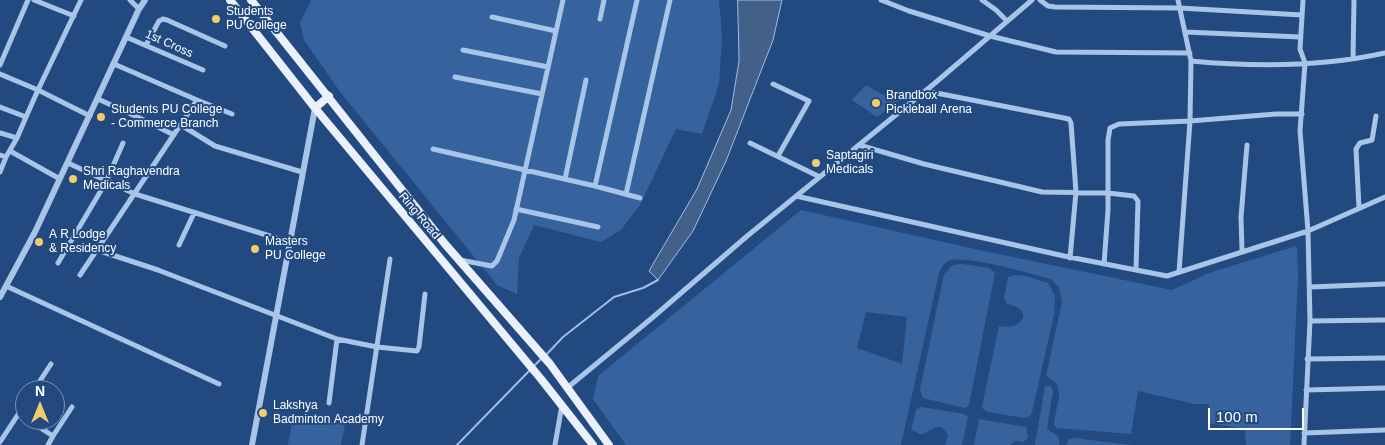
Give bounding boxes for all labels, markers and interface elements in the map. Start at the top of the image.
place label: Students PU College [226,5,287,33]
marker: Students PU College [210,13,222,25]
street label: 1st Cross [143,27,195,61]
place label: Brandbox Pickleball Arena [886,89,972,117]
marker: Brandbox Pickleball Arena [870,97,882,109]
place label: Students PU College - Commerce Branch [111,103,222,131]
marker: Students PU College - Commerce Branch [95,111,107,123]
place label: Saptagiri Medicals [826,149,873,177]
marker: Saptagiri Medicals [810,157,822,169]
place label: Shri Raghavendra Medicals [83,165,180,193]
marker: Shri Raghavendra Medicals [67,173,79,185]
street label: Ring Road [395,190,443,242]
place label: A R Lodge & Residency [49,228,116,256]
place label: Masters PU College [265,235,326,263]
marker: A R Lodge & Residency [33,236,45,248]
marker: Masters PU College [249,243,261,255]
north arrow [15,380,65,430]
text: N [35,383,45,399]
scale bar [1210,398,1306,430]
place label: Lakshya Badminton Academy [273,399,384,427]
marker: Lakshya Badminton Academy [257,407,269,419]
text: 100 m [1216,408,1258,425]

